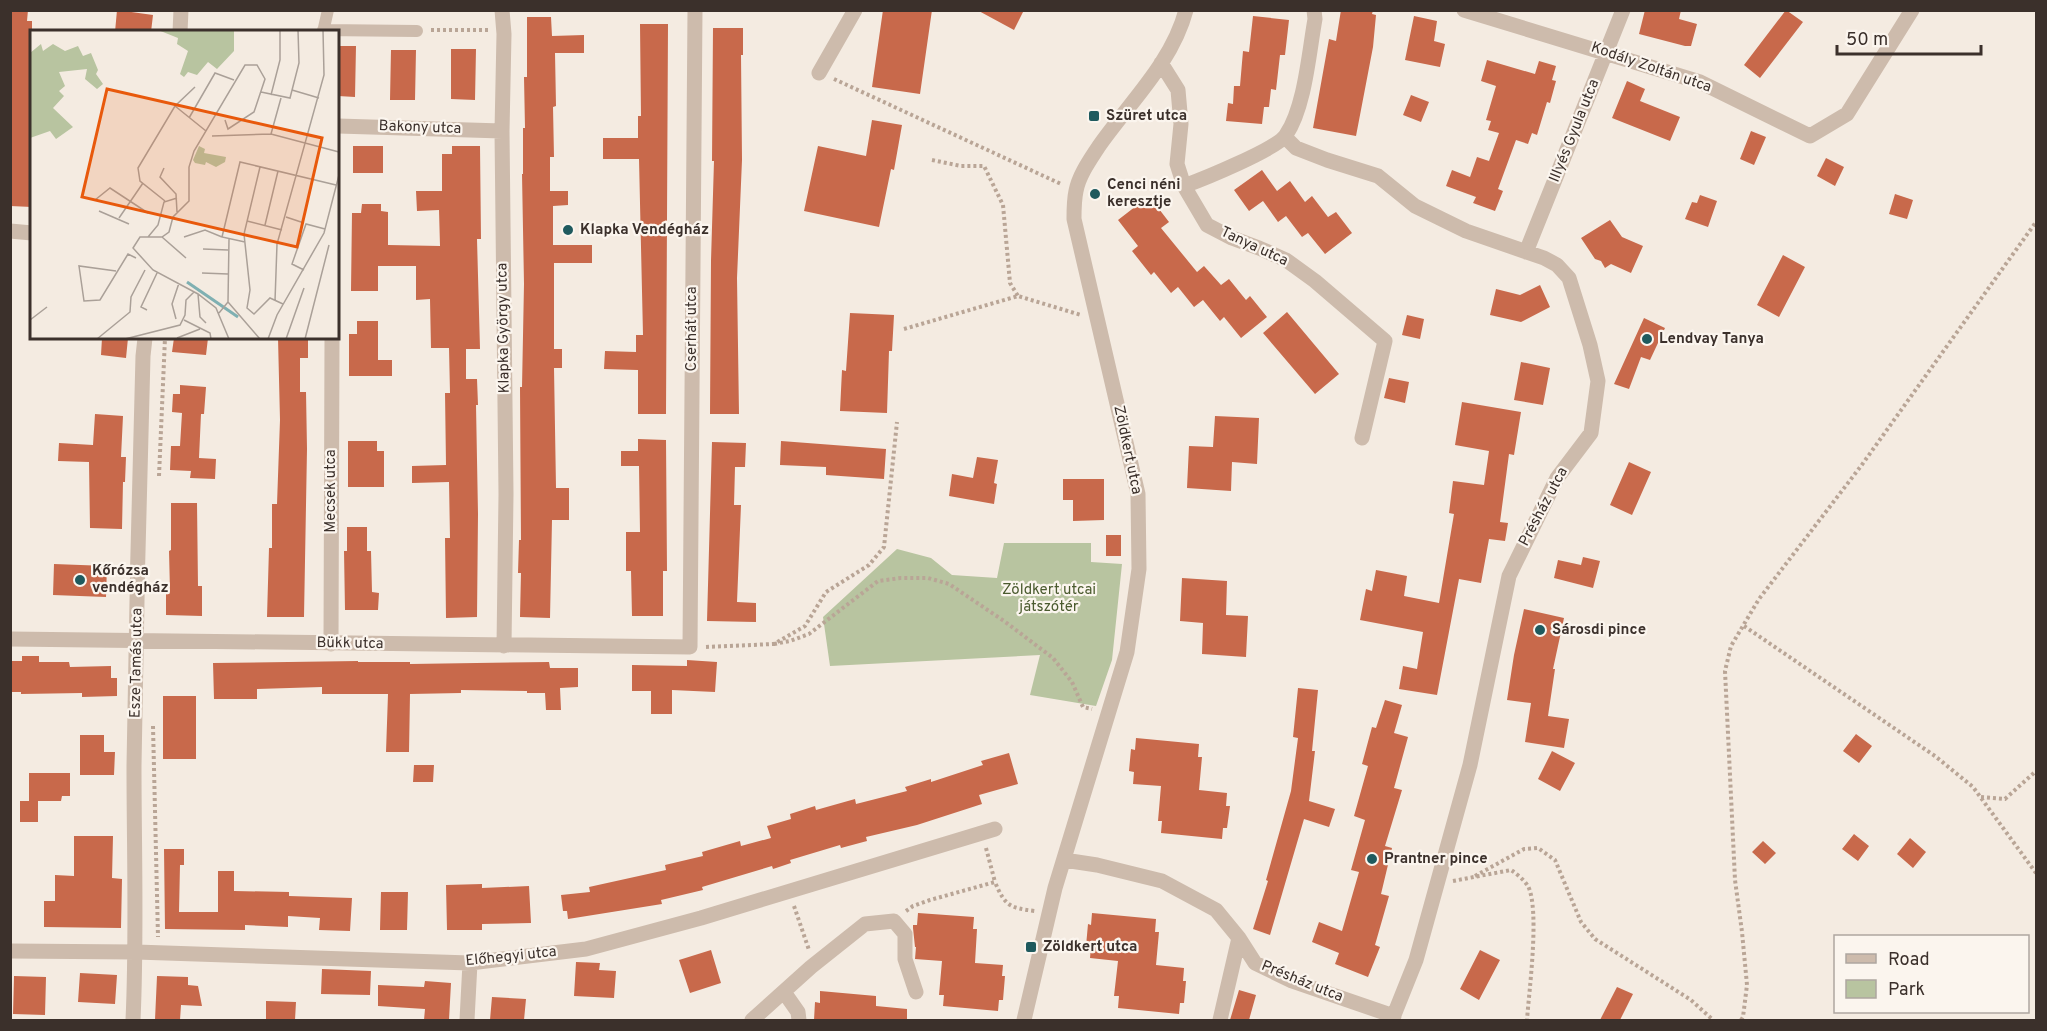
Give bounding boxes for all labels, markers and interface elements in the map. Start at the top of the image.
scale bar [1837,18,1981,56]
text: 50 m [1846,29,1888,52]
inset map [30,30,339,339]
street label: Kodály Zoltán utca [1588,38,1714,98]
street label: Illyés Gyula utca [1546,77,1604,185]
place label: Szüret utca [1106,107,1187,126]
marker: Szüret utca [1087,109,1101,123]
street label: Bakony utca [378,117,462,139]
place label: Cenci néni keresztje [1107,176,1180,212]
marker: Cenci néni keresztje [1088,187,1102,201]
place label: Klapka Vendégház [580,221,709,240]
marker: Klapka Vendégház [561,223,575,237]
street label: Tanya utca [1217,223,1291,271]
street label: Klapka György utca [493,262,515,394]
street label: Cserhát utca [683,286,702,372]
place label: Lendvay Tanya [1659,330,1764,349]
marker: Lendvay Tanya [1640,332,1654,346]
street label: Zöldkert utca [1108,404,1146,496]
street label: Mecsek utca [322,449,341,533]
street label: Présház utca [1515,464,1573,550]
place label: Kőrózsa vendégház [92,562,169,598]
marker: Kőrózsa vendégház [73,573,87,587]
park label: Zöldkert utcai játszótér [1002,581,1096,617]
street label: Esze Tamás utca [127,608,147,718]
place label: Sárosdi pince [1552,621,1646,640]
marker: Sárosdi pince [1533,623,1547,637]
street label: Bükk utca [316,634,384,654]
place label: Prantner pince [1384,850,1488,869]
marker: Prantner pince [1365,852,1379,866]
legend [1834,935,2029,1013]
place label: Zöldkert utca [1043,938,1137,957]
marker: Zöldkert utca [1024,940,1038,954]
street label: Előhegyi utca [465,943,557,971]
text: Road [1888,949,1930,972]
street label: Présház utca [1258,957,1346,1007]
text: Park [1888,979,1925,1002]

